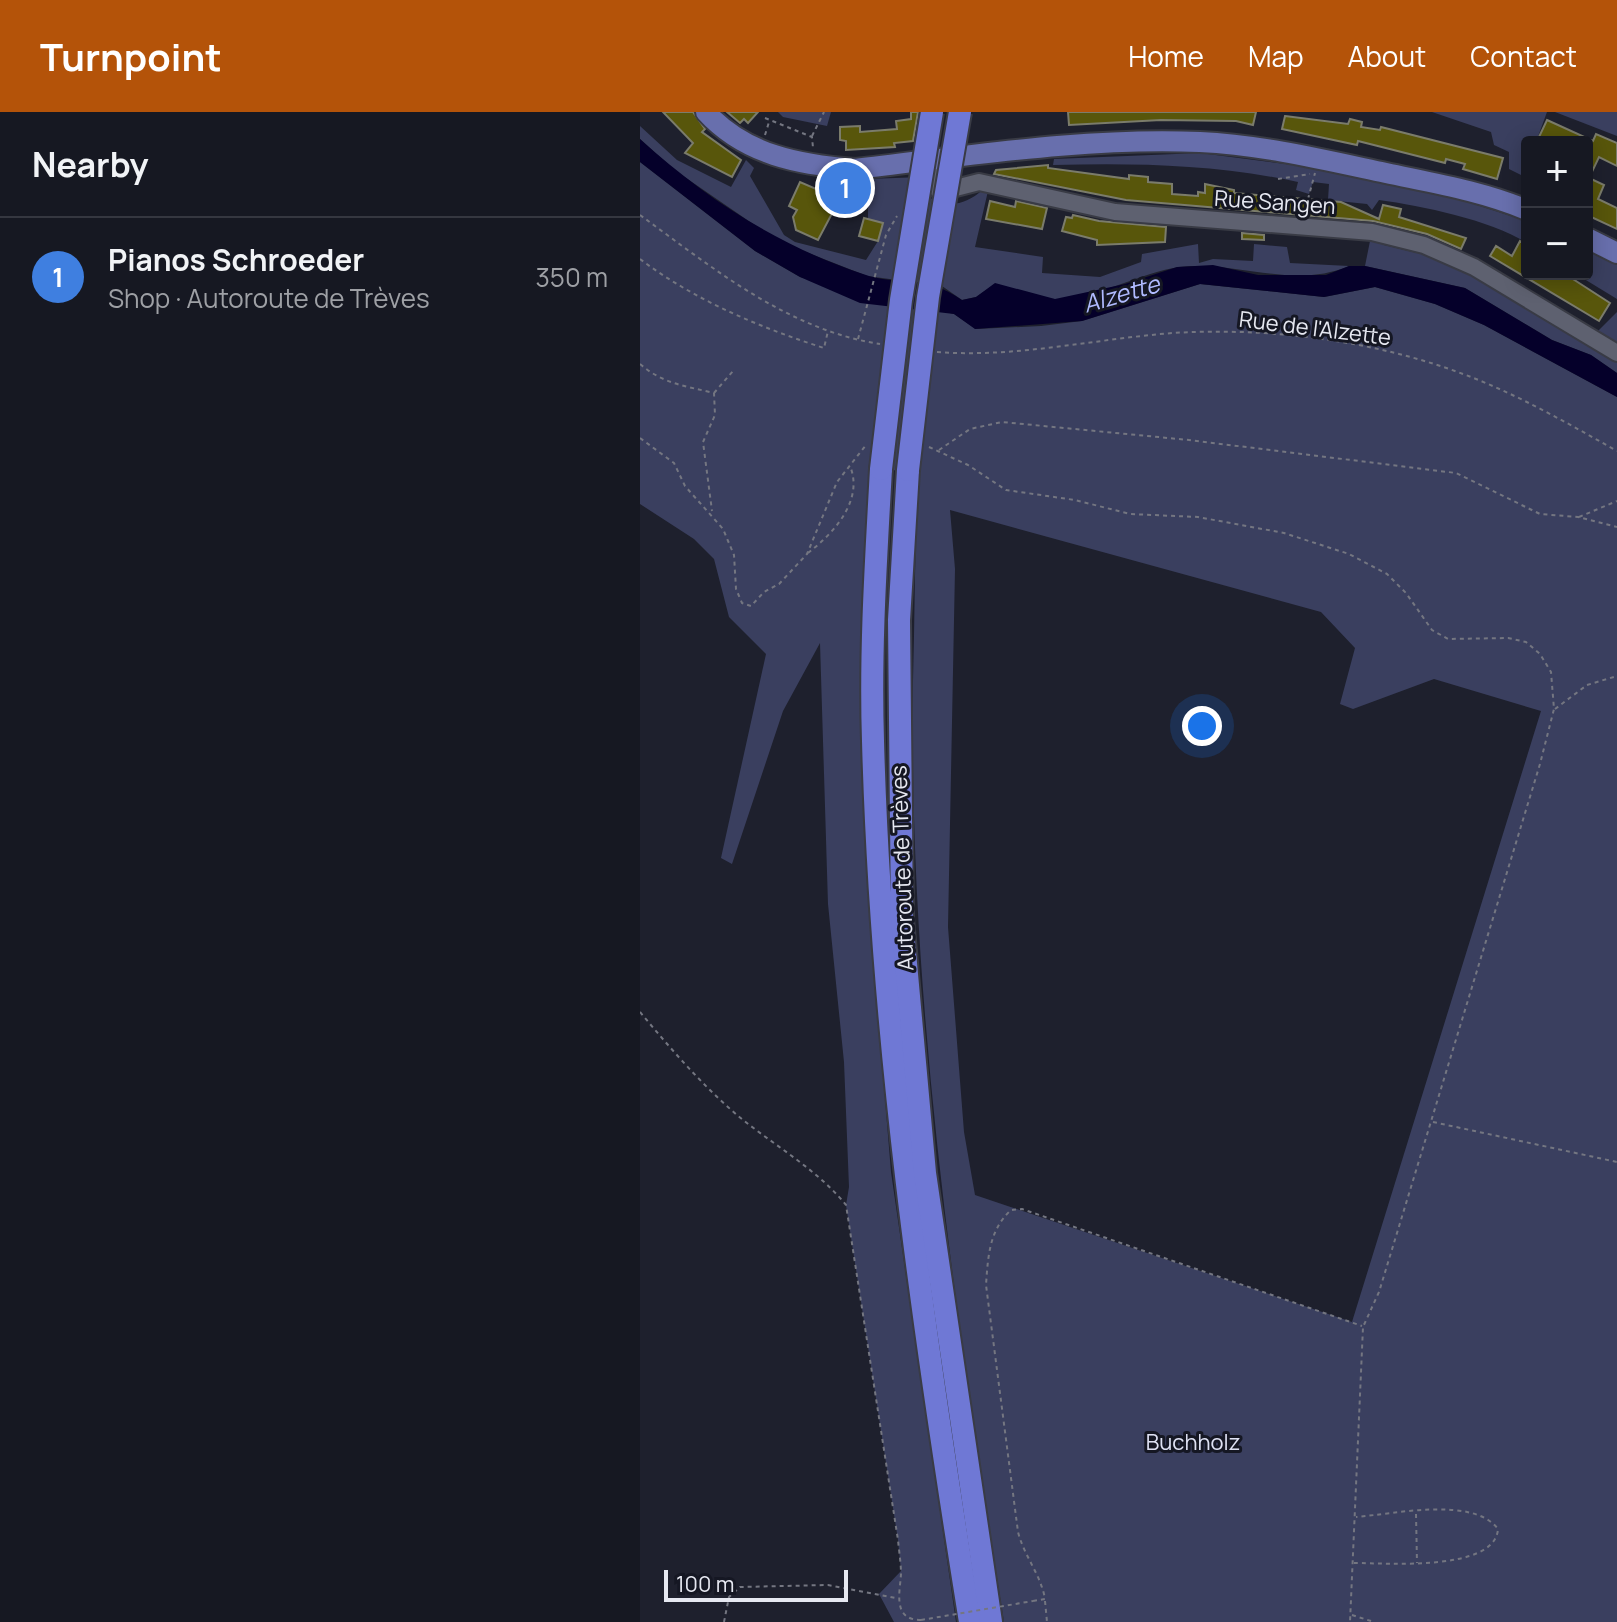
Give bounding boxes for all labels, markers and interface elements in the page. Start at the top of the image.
text: Turnpoint [40,30,222,82]
text: Home [1128,37,1204,75]
text: Map [1248,37,1304,75]
text: About [1348,37,1426,75]
text: Contact [1470,37,1577,75]
map controls [1521,136,1593,280]
button: + [1521,136,1593,208]
text: Nearby [32,141,148,187]
pin: 1 [819,158,871,218]
street label: Rue Sangen [1213,183,1337,221]
button: − [1521,208,1593,280]
text: Pianos Schroeder [108,239,364,280]
text: 1 [52,259,64,295]
text: 350 m [535,259,608,295]
water label: Alzette [1079,266,1165,320]
text: Shop · Autoroute de Trèves [108,280,430,316]
street label: Rue de l'Alzette [1237,304,1393,352]
your location [1182,706,1222,746]
street label: Autoroute de Trèves [883,765,921,971]
park label: Buchholz [1146,1427,1240,1457]
scale bar [664,1566,848,1602]
text: 100 m [676,1569,734,1599]

